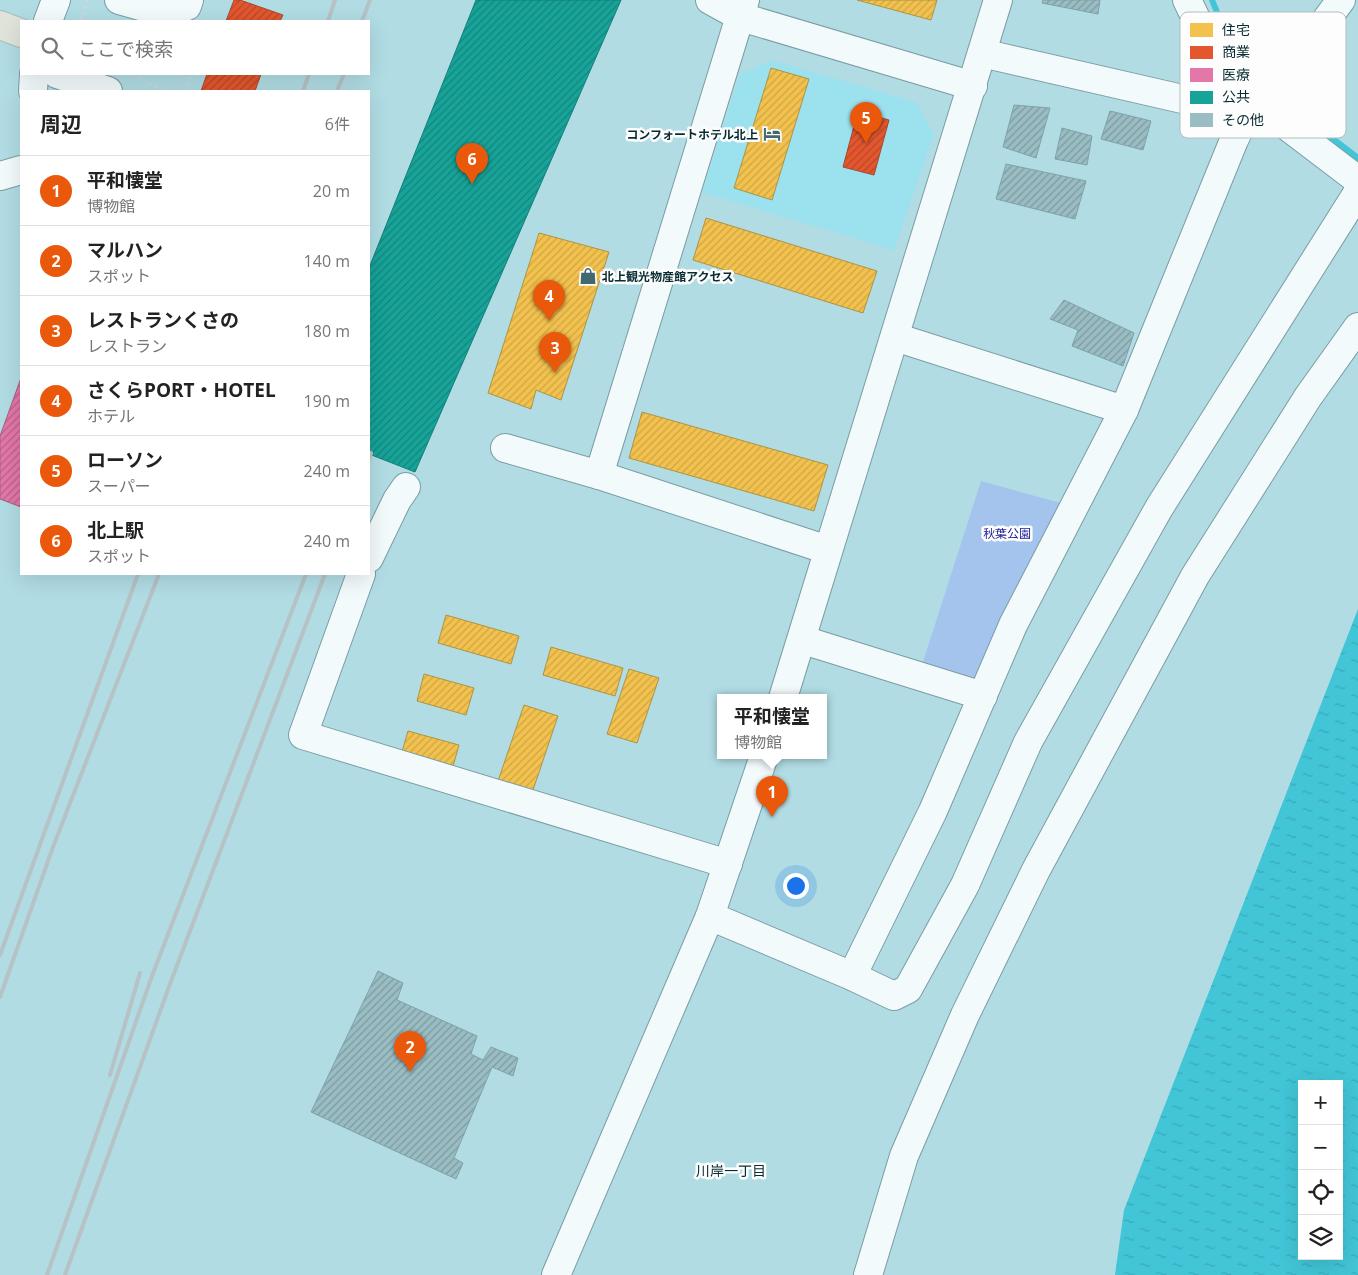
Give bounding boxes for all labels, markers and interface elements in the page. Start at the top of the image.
legend [1180,12,1346,138]
search box [20,20,370,75]
text: 住宅 [1222,20,1250,39]
icon: search [38,34,66,62]
text: ここで検索 [78,36,173,62]
text: 商業 [1222,42,1250,61]
text: 医療 [1222,65,1250,84]
text: 公共 [1222,87,1250,106]
pin: 5 [850,102,882,143]
text: 周辺 [40,110,82,138]
text: その他 [1222,110,1264,129]
text: 6件 [325,113,350,135]
hotel icon: コンフォートホテル北上 [762,124,782,144]
place label: コンフォートホテル北上 [626,126,758,143]
pin: 6 [456,143,488,184]
text: 平和懐堂 [87,167,163,193]
text: 1 [51,180,61,202]
text: 20 m [313,180,350,202]
text: 博物館 [87,195,135,217]
text: マルハン [87,237,163,263]
text: 2 [51,250,61,272]
text: 140 m [304,250,350,272]
text: スポット [87,265,151,287]
shop icon: 北上観光物産館アクセス [578,266,598,286]
place label: 北上観光物産館アクセス [602,268,733,285]
pin: 4 [533,280,565,321]
text: レストランくさの [87,307,239,333]
text: 3 [51,320,61,342]
text: 180 m [304,320,350,342]
pin: 3 [539,332,571,373]
text: レストラン [87,335,167,357]
text: さくらPORT・HOTEL [87,377,276,403]
text: 4 [51,390,61,412]
text: 190 m [304,390,350,412]
text: ホテル [87,405,135,427]
text: ローソン [87,447,163,473]
text: 5 [51,460,61,482]
text: 240 m [304,460,350,482]
text: スーパー [87,475,151,497]
text: 北上駅 [87,517,144,543]
park label: 秋葉公園 [983,525,1031,542]
text: 6 [51,530,61,552]
text: 240 m [304,530,350,552]
text: スポット [87,545,151,567]
popup [717,694,827,759]
text: 平和懐堂 [734,703,810,729]
text: 博物館 [734,731,782,753]
pin: 1 [756,776,788,817]
your location [783,873,809,899]
pin: 2 [394,1031,426,1072]
map controls [1298,1080,1343,1260]
button: + [1298,1080,1343,1125]
button: − [1298,1125,1343,1170]
district label: 川岸一丁目 [696,1161,766,1180]
button: locate [1298,1170,1343,1215]
button: layers [1298,1215,1343,1260]

